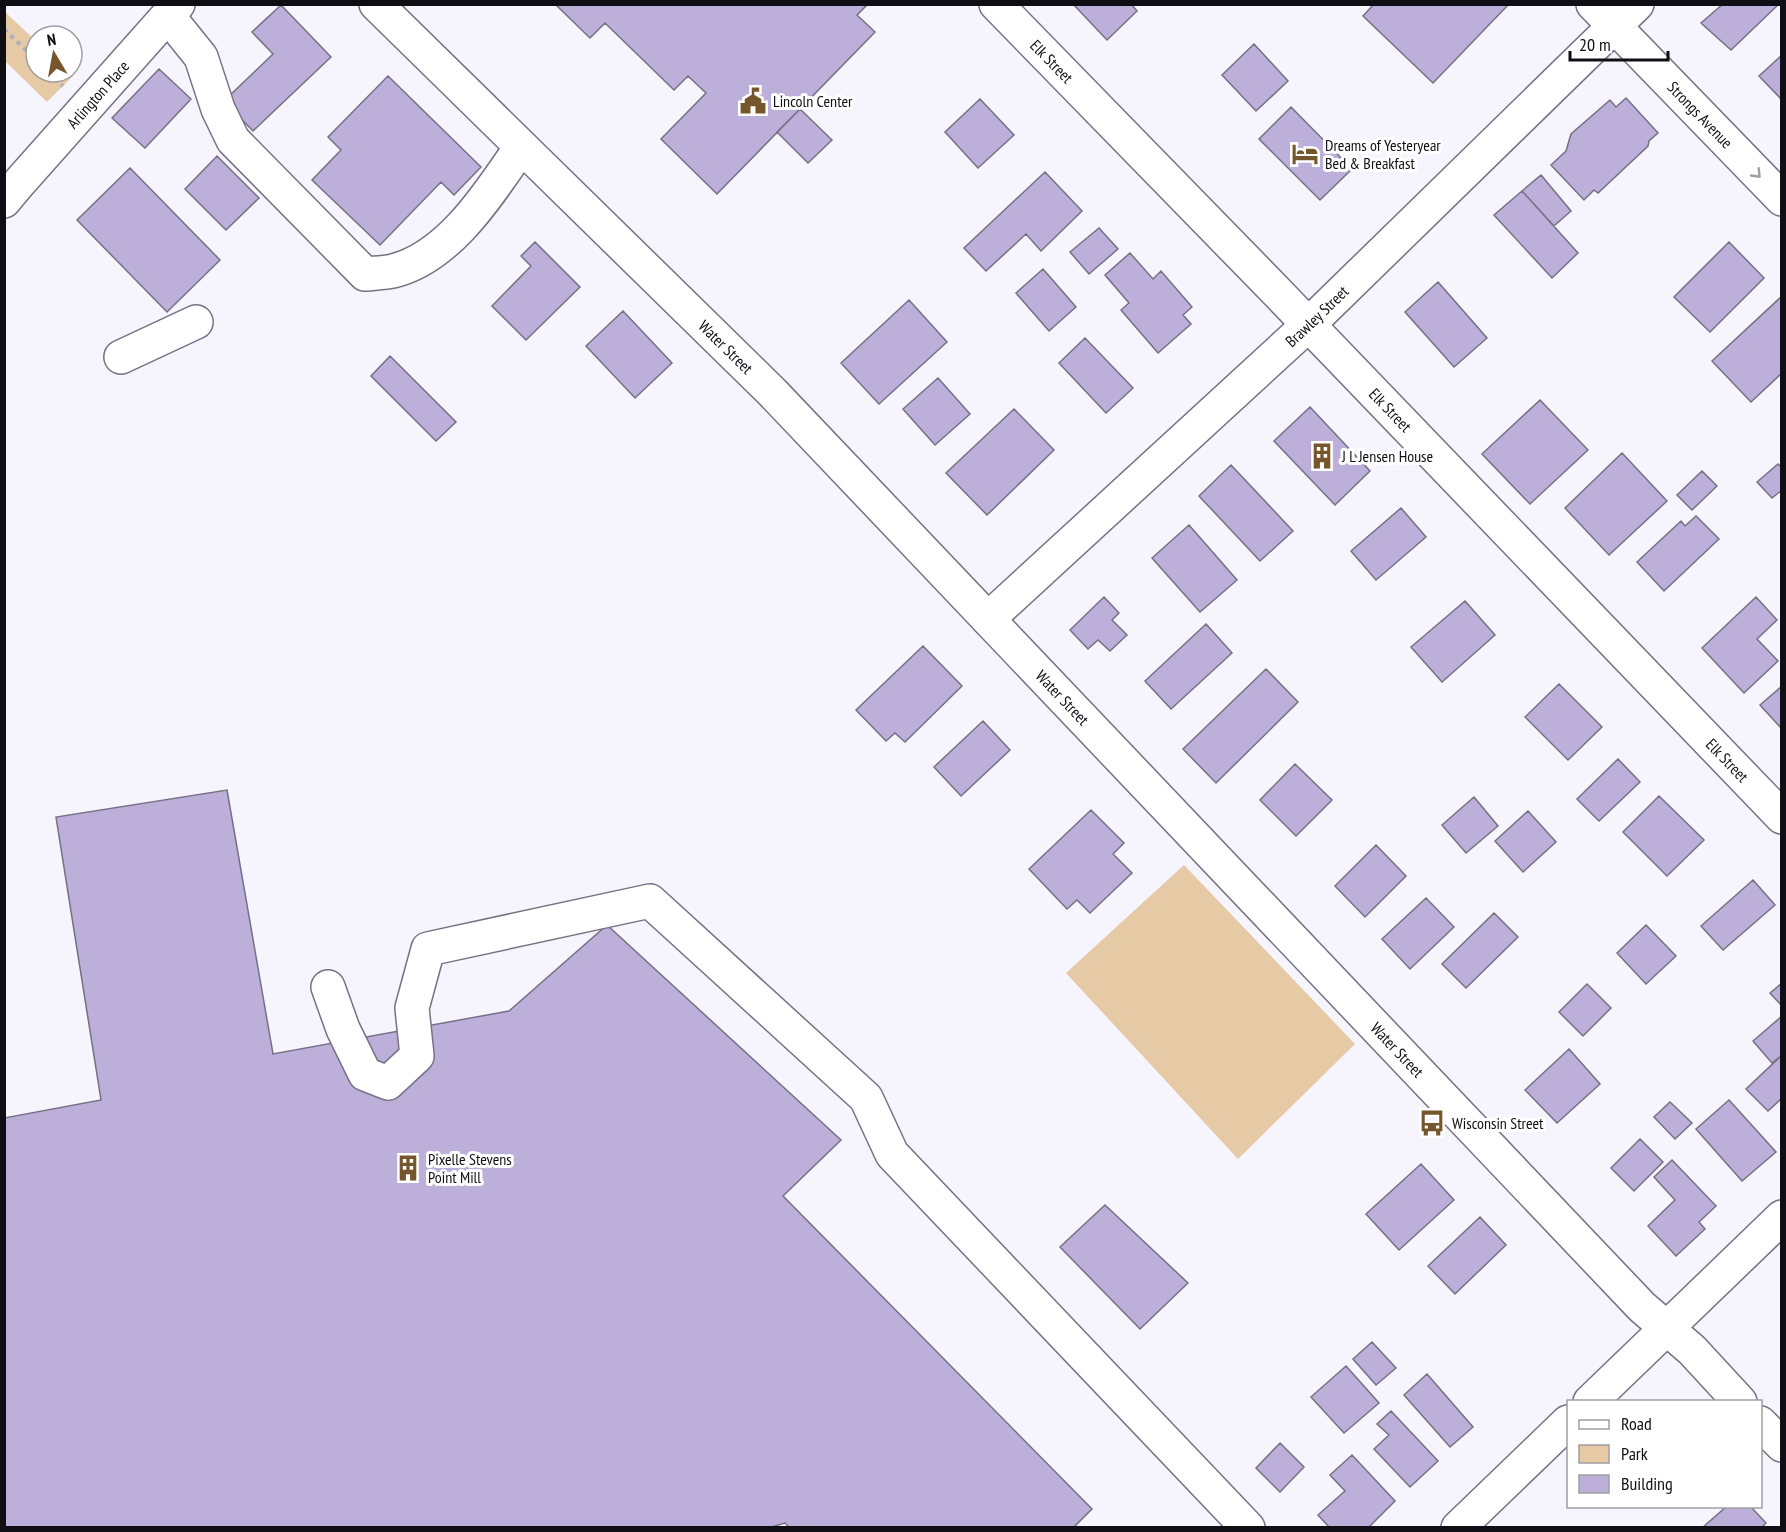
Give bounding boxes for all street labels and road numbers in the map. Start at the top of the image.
street label: Elk Street [1026,35,1078,88]
street label: Arlington Place [62,56,133,132]
street label: Strongs Avenue [1663,77,1737,152]
street label: Brawley Street [1281,281,1353,351]
street label: Water Street [695,316,758,378]
street label: Elk Street [1365,384,1416,436]
street label: Water Street [1032,666,1094,730]
street label: Elk Street [1702,734,1753,787]
street label: Water Street [1367,1018,1429,1082]

